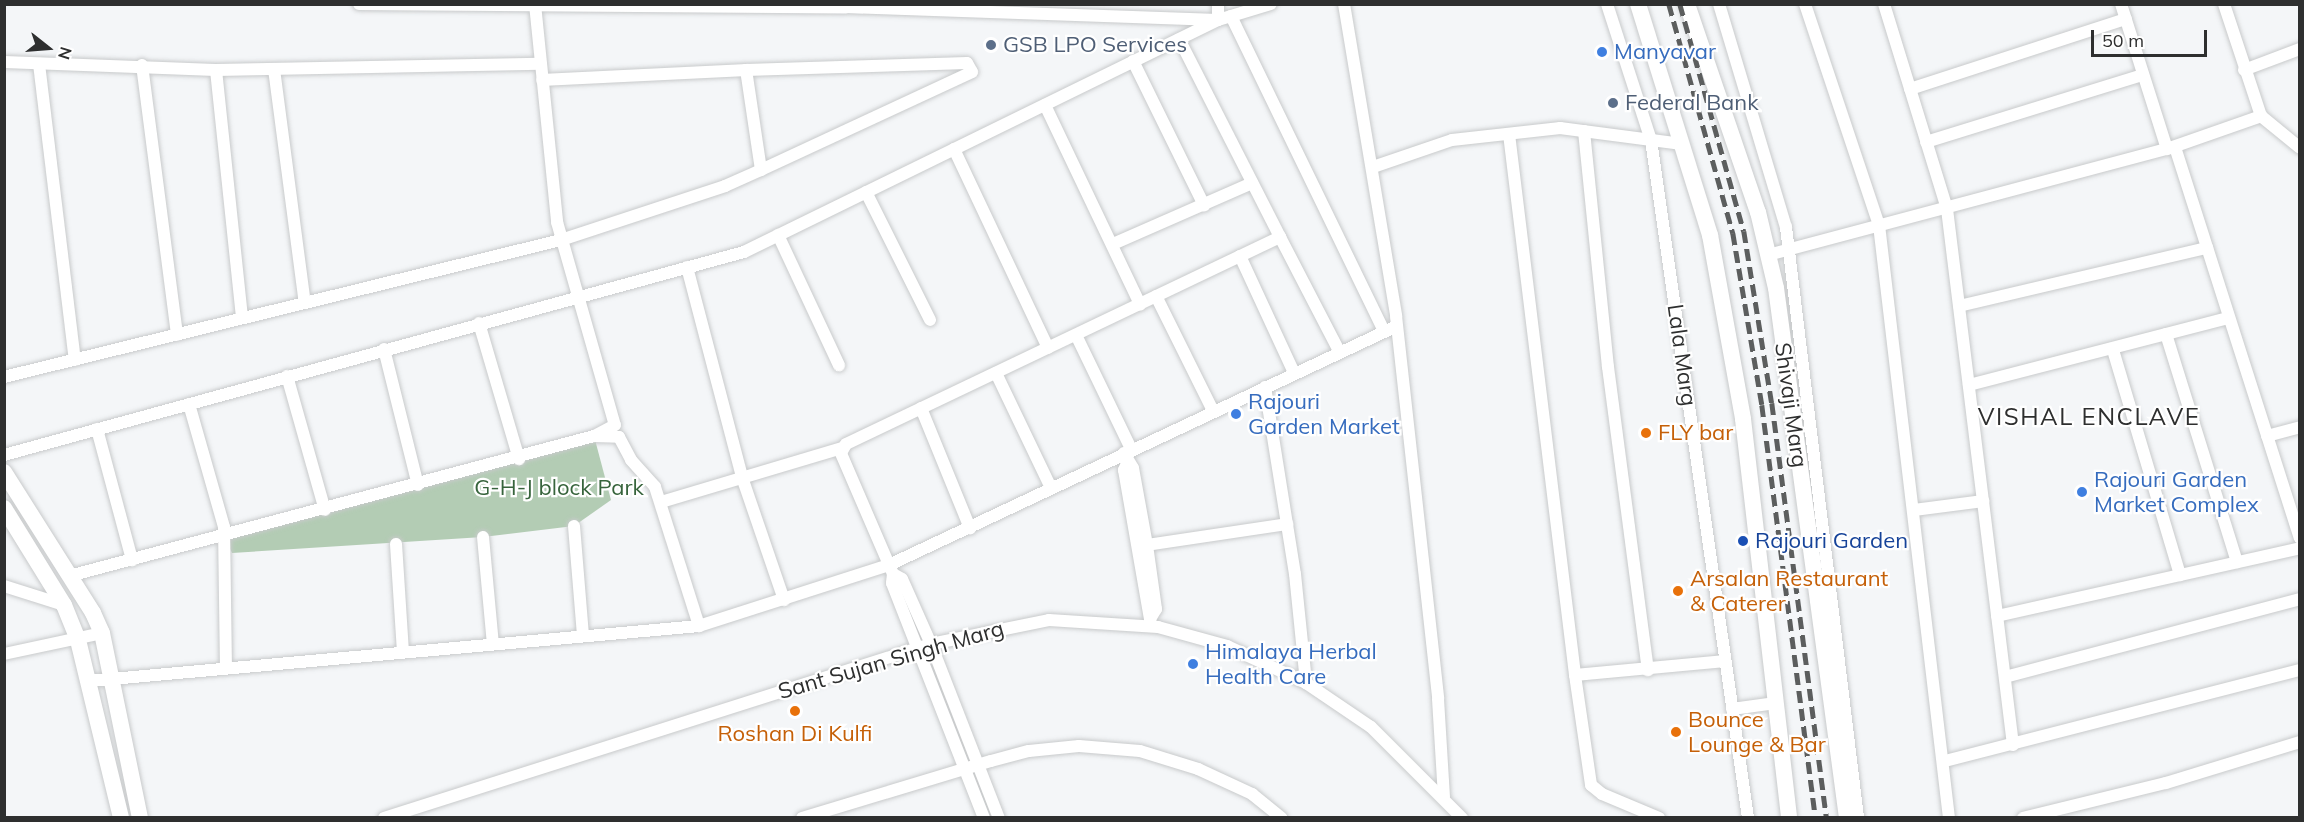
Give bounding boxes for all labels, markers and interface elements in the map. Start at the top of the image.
north arrow [18,18,78,78]
scale bar [2094,18,2210,56]
text: 50 m [2102,29,2144,52]
place label: GSB LPO Services [1003,32,1187,58]
marker: GSB LPO Services [984,38,998,52]
place label: Manyavar [1614,39,1716,65]
text: N [54,45,77,62]
marker: Manyavar [1595,45,1609,59]
place label: Federal Bank [1625,90,1759,116]
marker: Federal Bank [1606,96,1620,110]
street label: Lala Marg [1662,302,1702,408]
street label: Shivaji Marg [1769,341,1813,469]
place label: Rajouri Garden Market [1248,388,1400,440]
district label: VISHAL ENCLAVE [1978,403,2200,431]
marker: Rajouri Garden Market [1229,407,1243,421]
place label: FLY bar [1658,420,1733,446]
marker: FLY bar [1639,426,1653,440]
place label: Rajouri Garden Market Complex [2094,466,2259,518]
park label: G-H-J block Park [474,475,644,501]
marker: Rajouri Garden Market Complex [2075,485,2089,499]
place label: Rajouri Garden [1755,528,1908,554]
marker: Rajouri Garden [1736,534,1750,548]
place label: Arsalan Restaurant & Caterer [1690,565,1888,616]
marker: Arsalan Restaurant & Caterer [1671,584,1685,598]
street label: Sant Sujan Singh Marg [775,615,1007,705]
place label: Himalaya Herbal Health Care [1205,638,1377,690]
marker: Himalaya Herbal Health Care [1186,657,1200,671]
marker: Roshan Di Kulfi [788,704,802,718]
place label: Bounce Lounge & Bar [1688,706,1826,758]
place label: Roshan Di Kulfi [718,721,872,747]
marker: Bounce Lounge & Bar [1669,725,1683,739]

